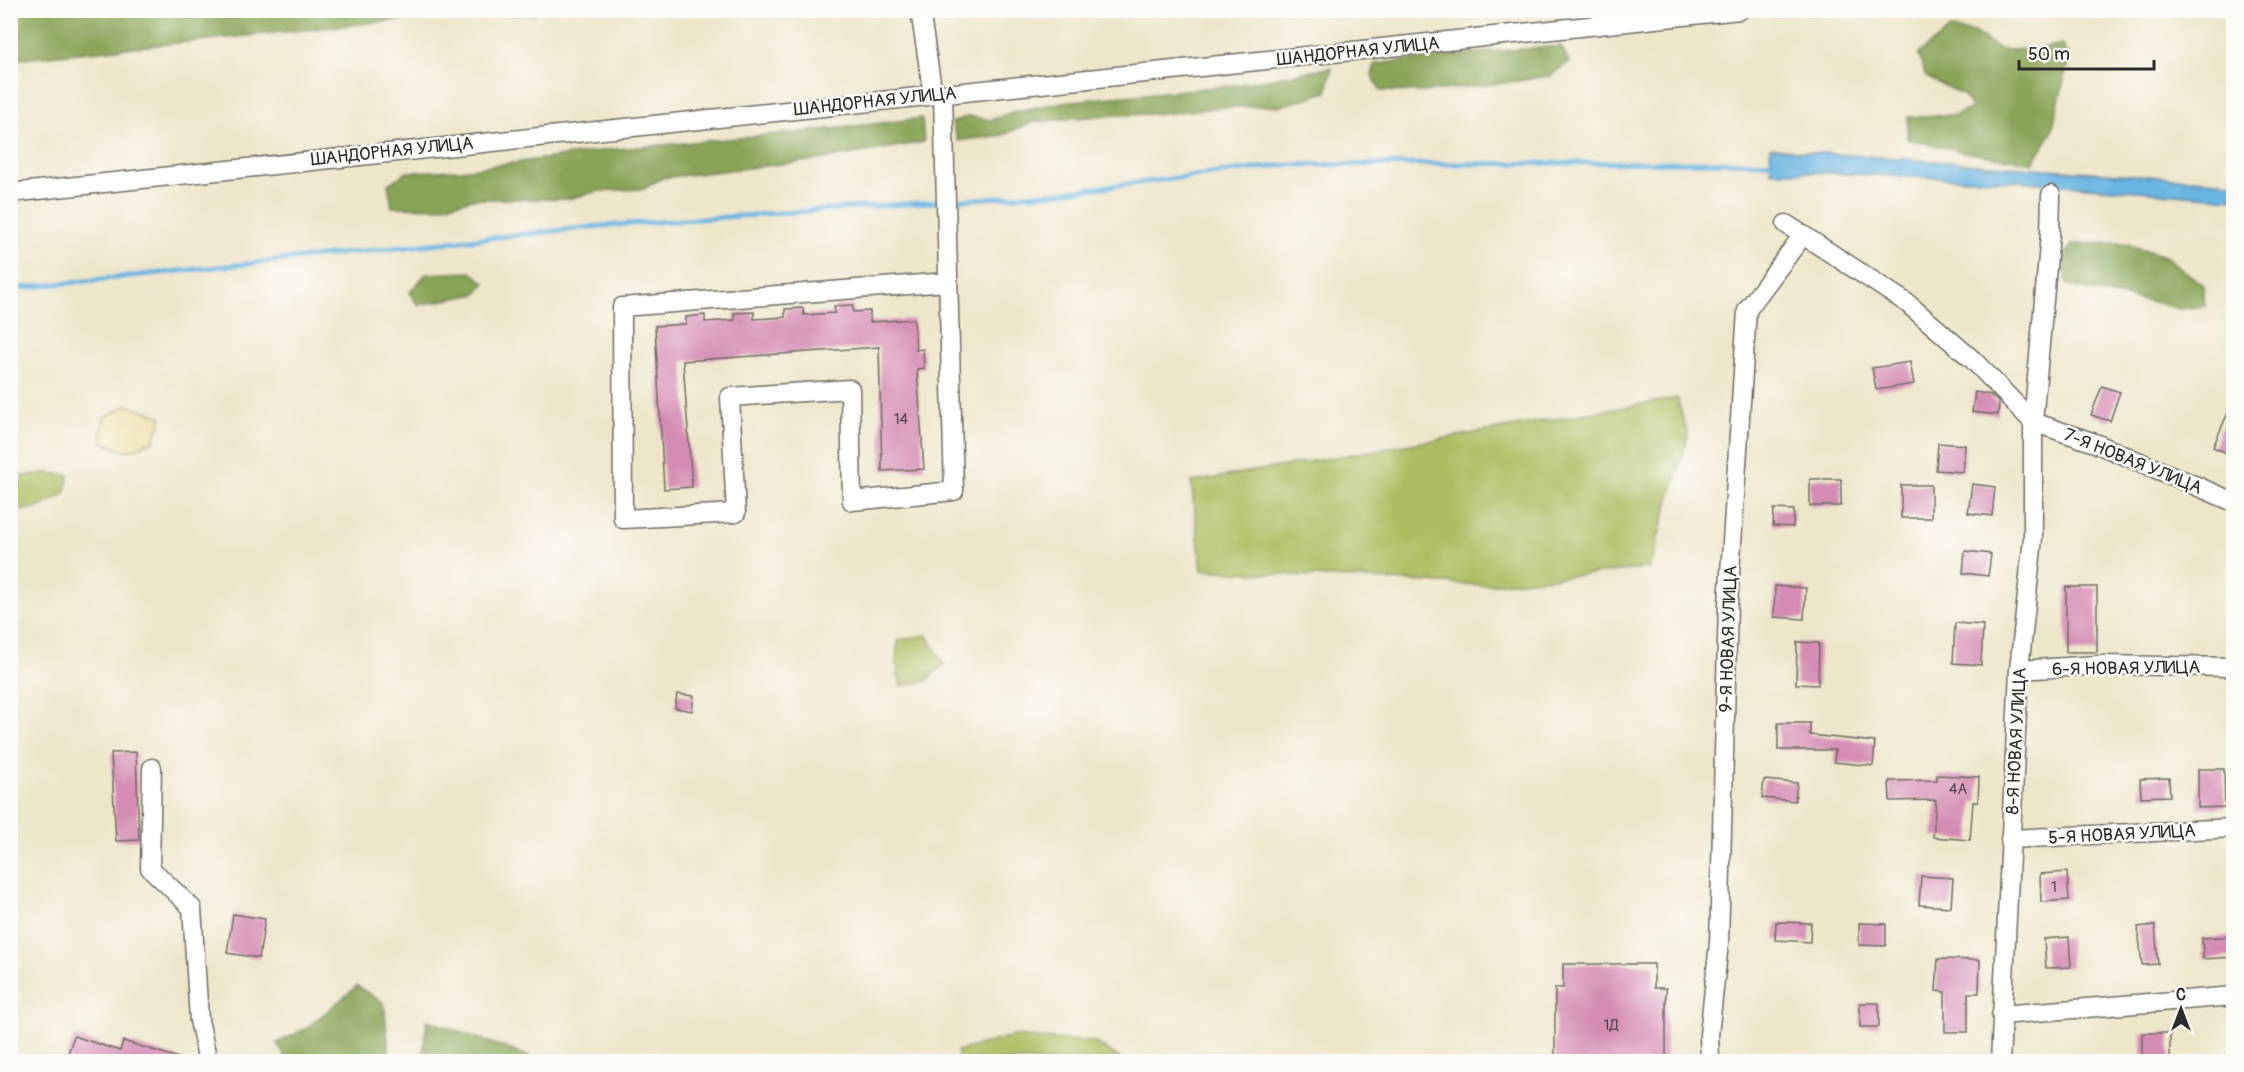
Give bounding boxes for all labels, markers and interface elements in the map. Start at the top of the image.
street label: ШАНДОРНАЯ УЛИЦА [1276,31,1441,71]
scale bar [2019,33,2154,71]
text: 50 m [2028,43,2070,66]
street label: ШАНДОРНАЯ УЛИЦА [793,81,958,121]
street label: ШАНДОРНАЯ УЛИЦА [310,131,475,171]
house number: 14 [894,410,909,429]
street label: 7-Я НОВАЯ УЛИЦА [2060,423,2206,500]
street label: 9-Я НОВАЯ УЛИЦА [1714,565,1743,713]
street label: 6-Я НОВАЯ УЛИЦА [2052,656,2201,681]
street label: 8-Я НОВАЯ УЛИЦА [2001,667,2032,815]
house number: 4А [1949,780,1967,799]
street label: 5-Я НОВАЯ УЛИЦА [2048,819,2197,850]
house number: 1 [2051,878,2057,897]
north arrow [2151,979,2211,1039]
text: С [2176,985,2186,1005]
house number: 1Д [1604,1016,1619,1035]

